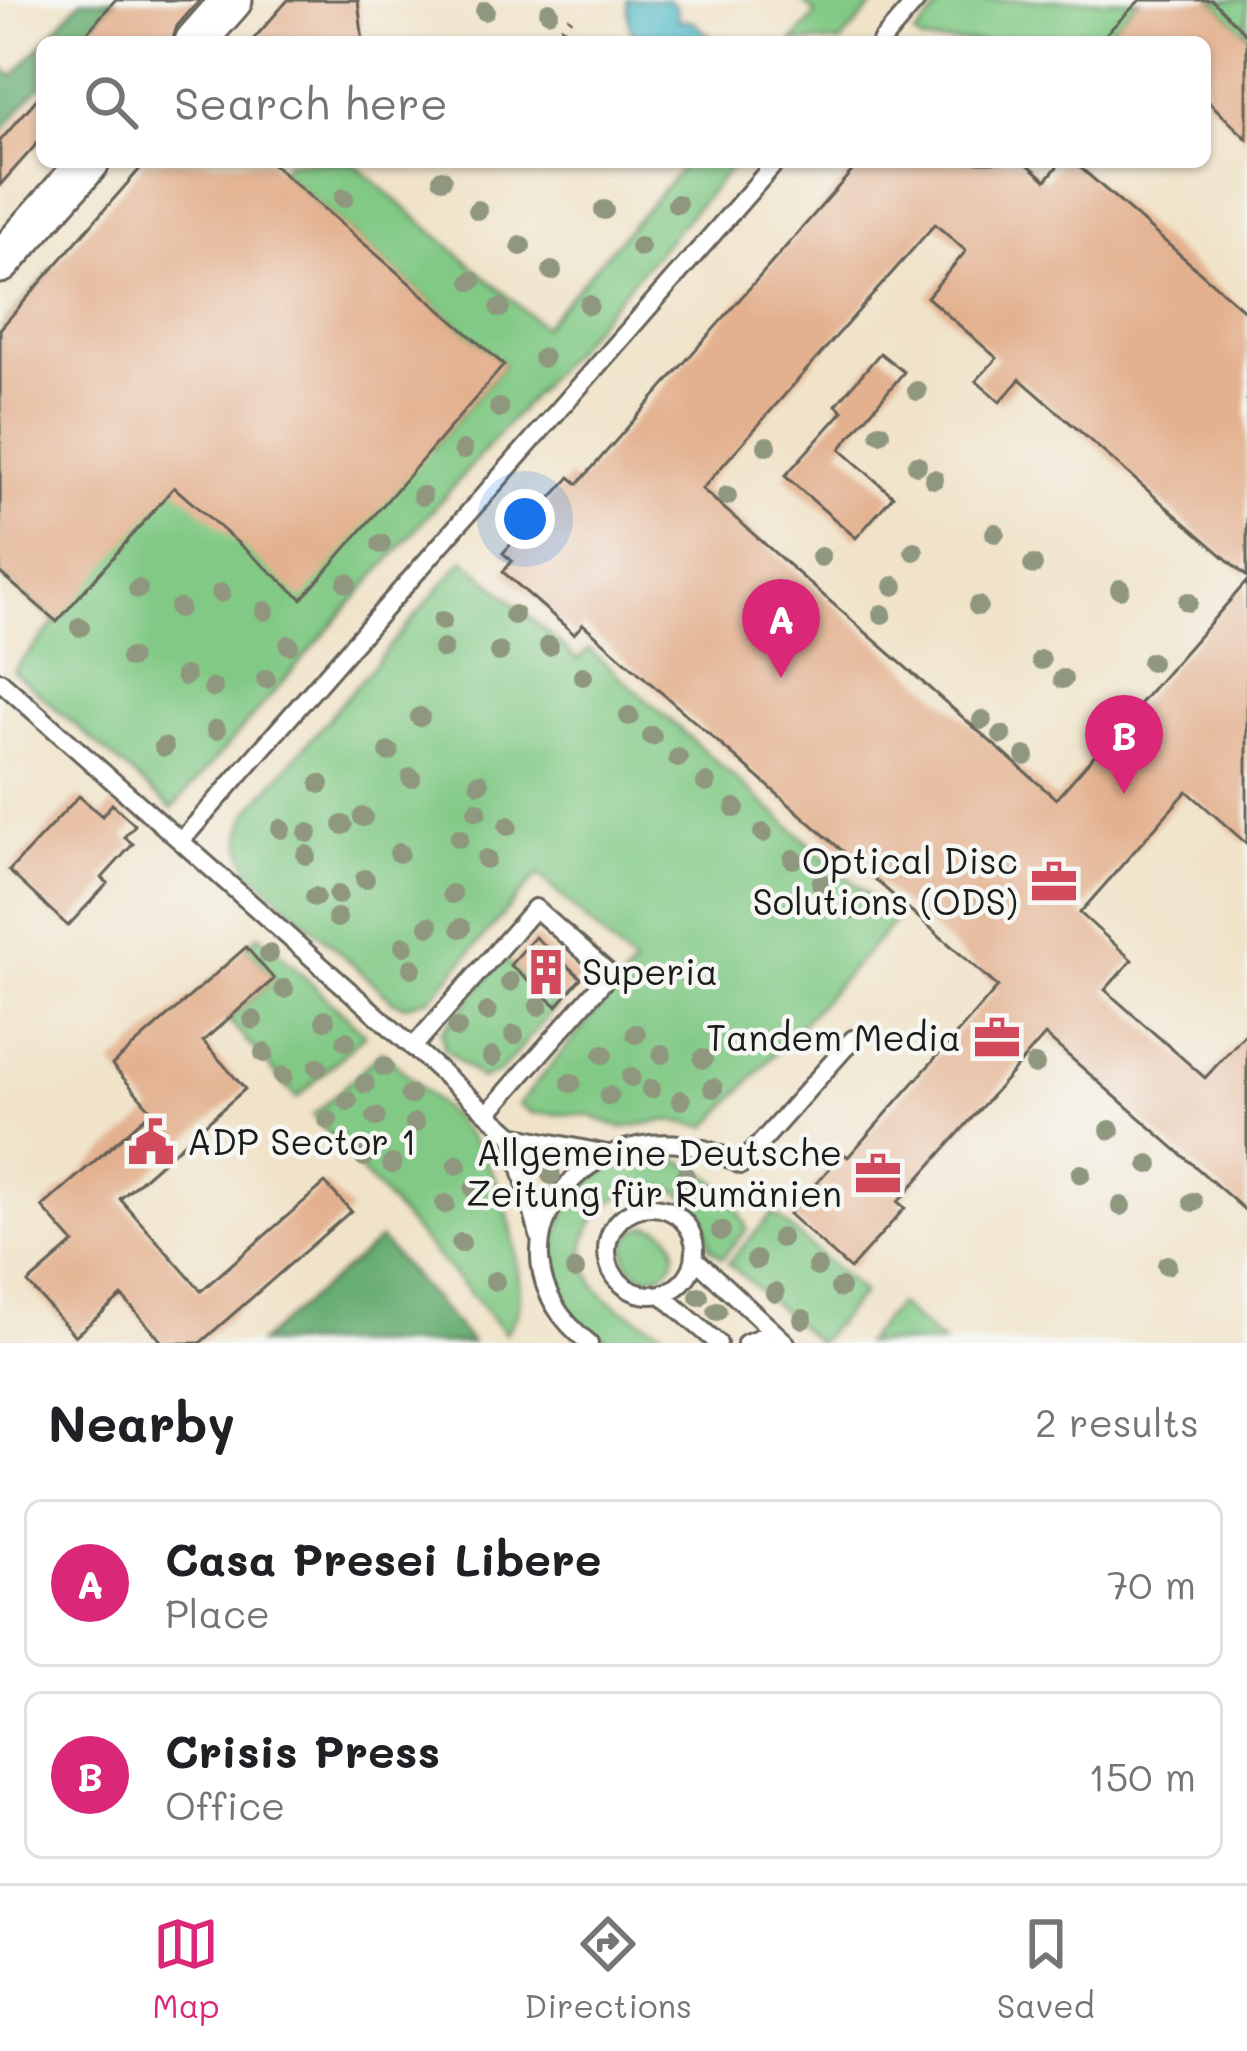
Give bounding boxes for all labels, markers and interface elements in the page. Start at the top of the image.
search box [36,36,1211,168]
icon: search [78,69,144,135]
text: Search here [174,73,448,131]
your location [495,489,555,549]
pin: A [742,579,820,678]
pin: B [1085,695,1163,794]
place label: Optical Disc Solutions (ODS) [752,836,1018,924]
office icon: Optical Disc Solutions (ODS) [1029,857,1079,907]
building icon: Superia [521,947,571,997]
place label: Superia [582,947,718,994]
place label: Tandem Media [706,1013,961,1060]
office icon: Tandem Media [972,1013,1022,1063]
public building icon: ADP Sector 1 [126,1117,176,1167]
place label: ADP Sector 1 [187,1117,417,1164]
place label: Allgemeine Deutsche Zeitung für Rumänien [466,1128,842,1216]
office icon: Allgemeine Deutsche Zeitung für Rumänien [853,1149,903,1199]
text: Nearby [48,1388,235,1455]
text: 2 results [1035,1396,1199,1447]
text: Casa Presei Libere [165,1529,601,1587]
text: A [76,1558,104,1609]
text: 70 m [1107,1558,1196,1609]
text: Place [165,1587,270,1638]
text: Crisis Press [165,1721,440,1779]
text: B [77,1750,103,1801]
text: 150 m [1088,1750,1196,1801]
text: Office [165,1779,285,1830]
tab: Map [152,1911,220,2026]
tab: Directions [524,1911,692,2026]
tab: Saved [997,1911,1095,2026]

